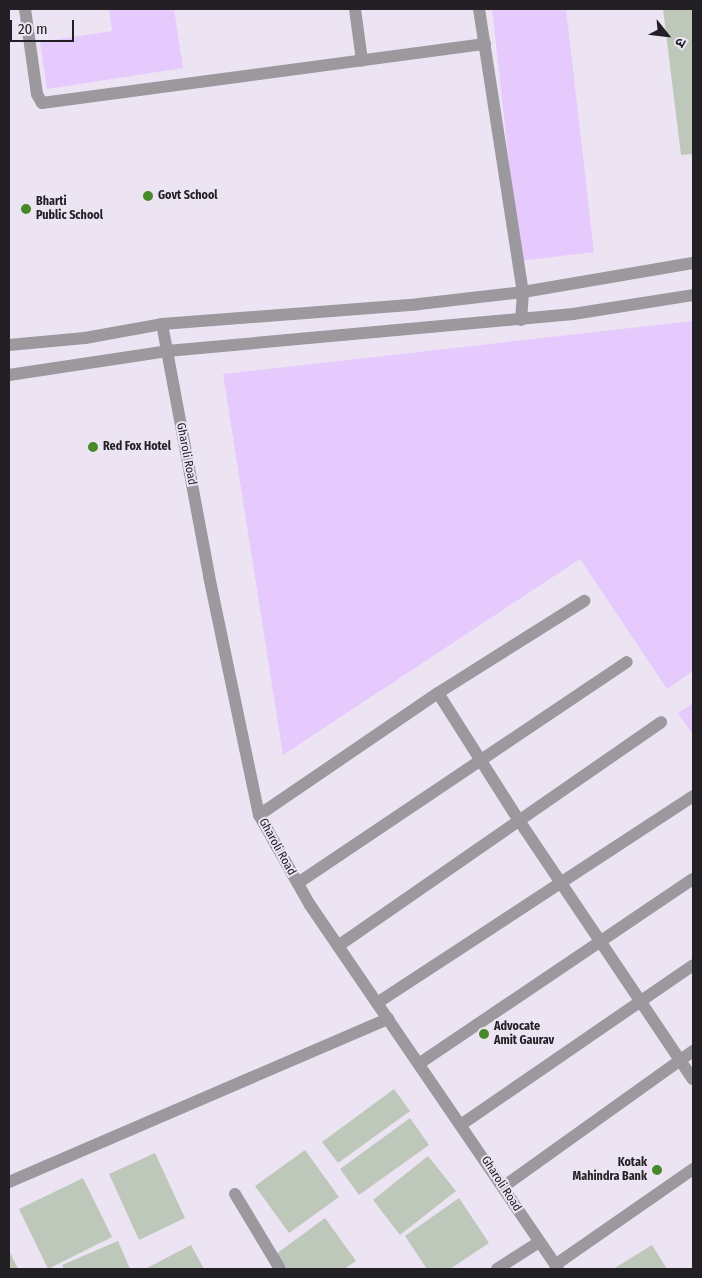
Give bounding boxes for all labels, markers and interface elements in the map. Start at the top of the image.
scale bar [12,10,76,42]
north arrow [642,10,692,60]
text: 20 m [18,20,48,38]
text: उ [671,35,690,50]
place label: Govt School [158,189,218,203]
marker: Govt School [142,190,154,202]
place label: Bharti Public School [36,195,103,223]
marker: Bharti Public School [20,203,32,215]
street label: Gharoli Road [173,422,199,486]
place label: Red Fox Hotel [103,440,171,454]
marker: Red Fox Hotel [87,441,99,453]
street label: Gharoli Road [255,816,299,878]
place label: Advocate Amit Gaurav [494,1020,554,1048]
marker: Advocate Amit Gaurav [478,1028,490,1040]
street label: Gharoli Road [478,1154,524,1214]
place label: Kotak Mahindra Bank [573,1156,647,1184]
marker: Kotak Mahindra Bank [651,1164,663,1176]

